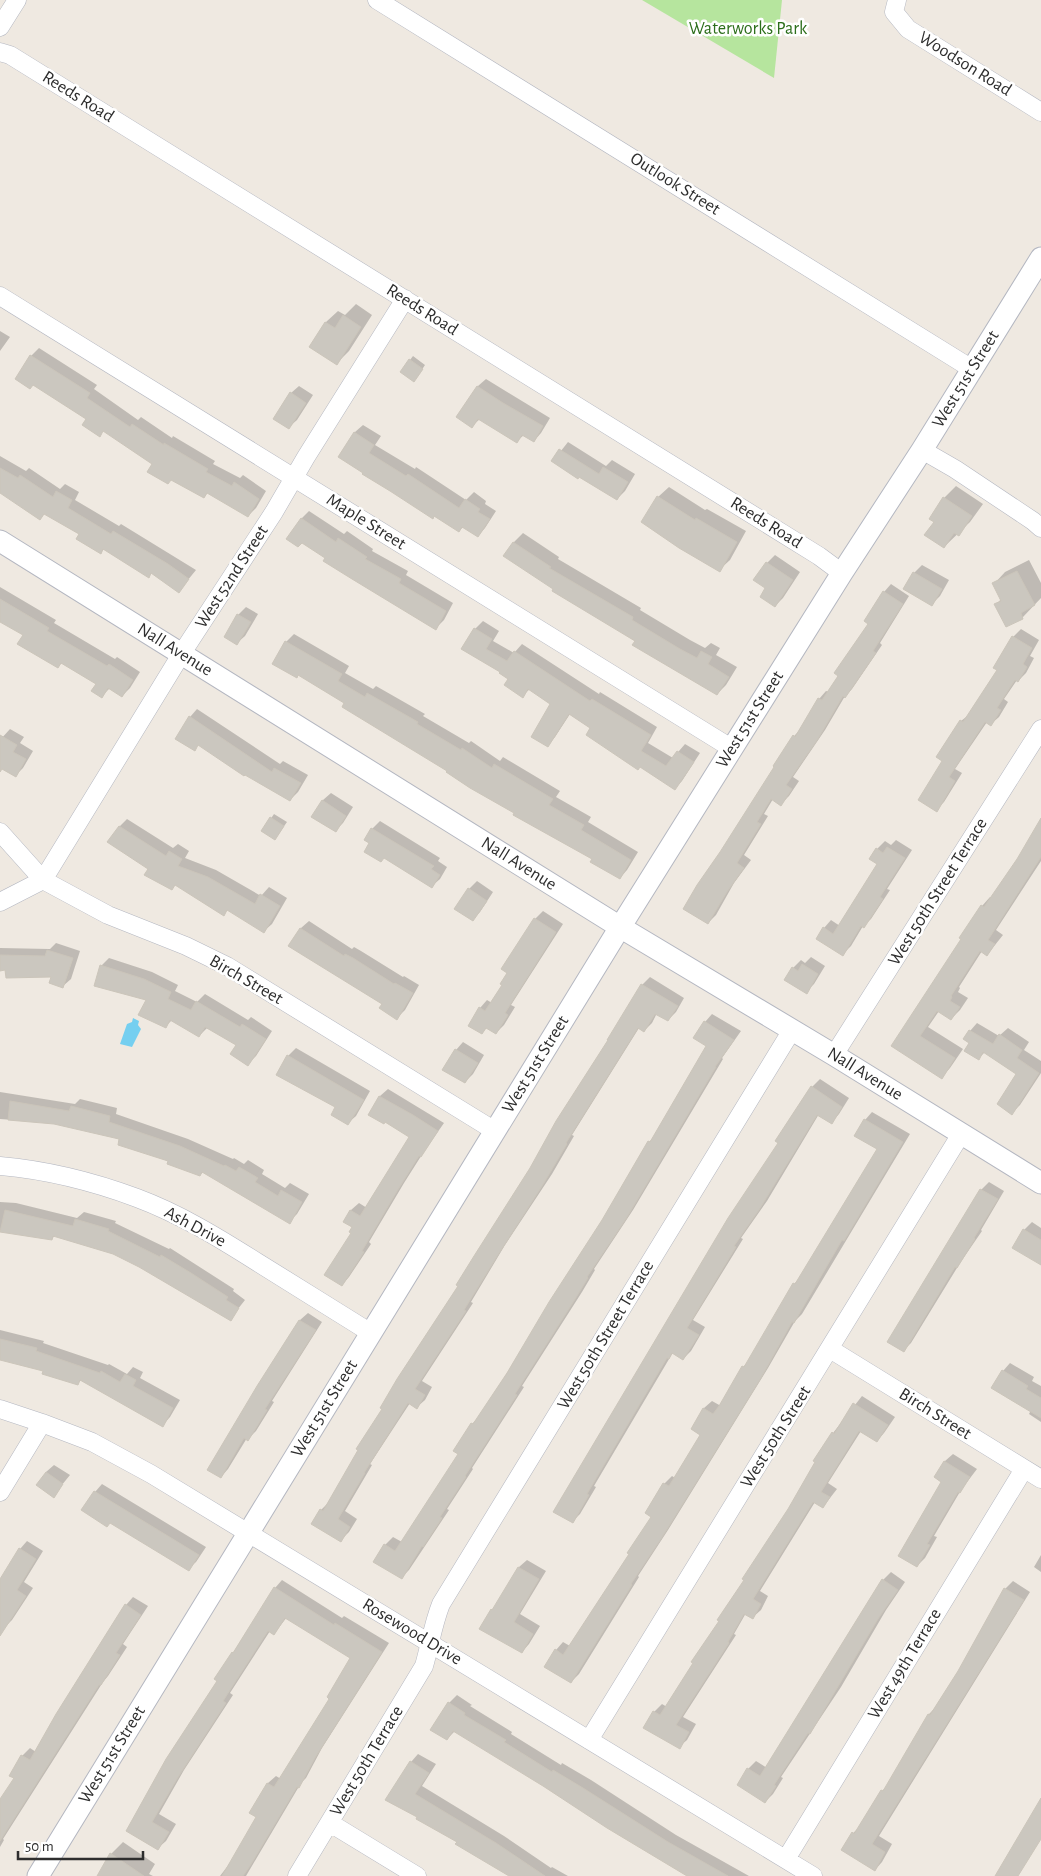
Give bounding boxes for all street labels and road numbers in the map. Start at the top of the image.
street label: Woodson Road [915,28,1015,100]
street label: Reeds Road [39,68,117,126]
street label: Outlook Street [627,149,723,219]
street label: Reeds Road [383,281,461,339]
street label: West 51st Street [929,327,1003,431]
street label: Maple Street [323,491,409,554]
street label: Reeds Road [727,494,805,552]
street label: West 52nd Street [192,522,272,632]
street label: Nall Avenue [134,620,216,680]
street label: West 51st Street [713,668,787,771]
street label: West 50th Street Terrace [885,815,991,969]
street label: Nall Avenue [478,834,559,894]
street label: Birch Street [206,952,286,1008]
street label: West 51st Street [499,1012,572,1116]
street label: Nall Avenue [824,1044,906,1104]
street label: Ash Drive [161,1203,229,1251]
street label: West 50th Street Terrace [554,1257,658,1413]
street label: West 51st Street [288,1357,361,1461]
street label: West 50th Street [738,1383,815,1491]
street label: Birch Street [896,1385,975,1443]
street label: Rosewood Drive [359,1595,465,1669]
street label: West 49th Terrace [865,1606,945,1722]
street label: West 51st Street [76,1703,149,1807]
street label: West 50th Terrace [327,1703,407,1819]

